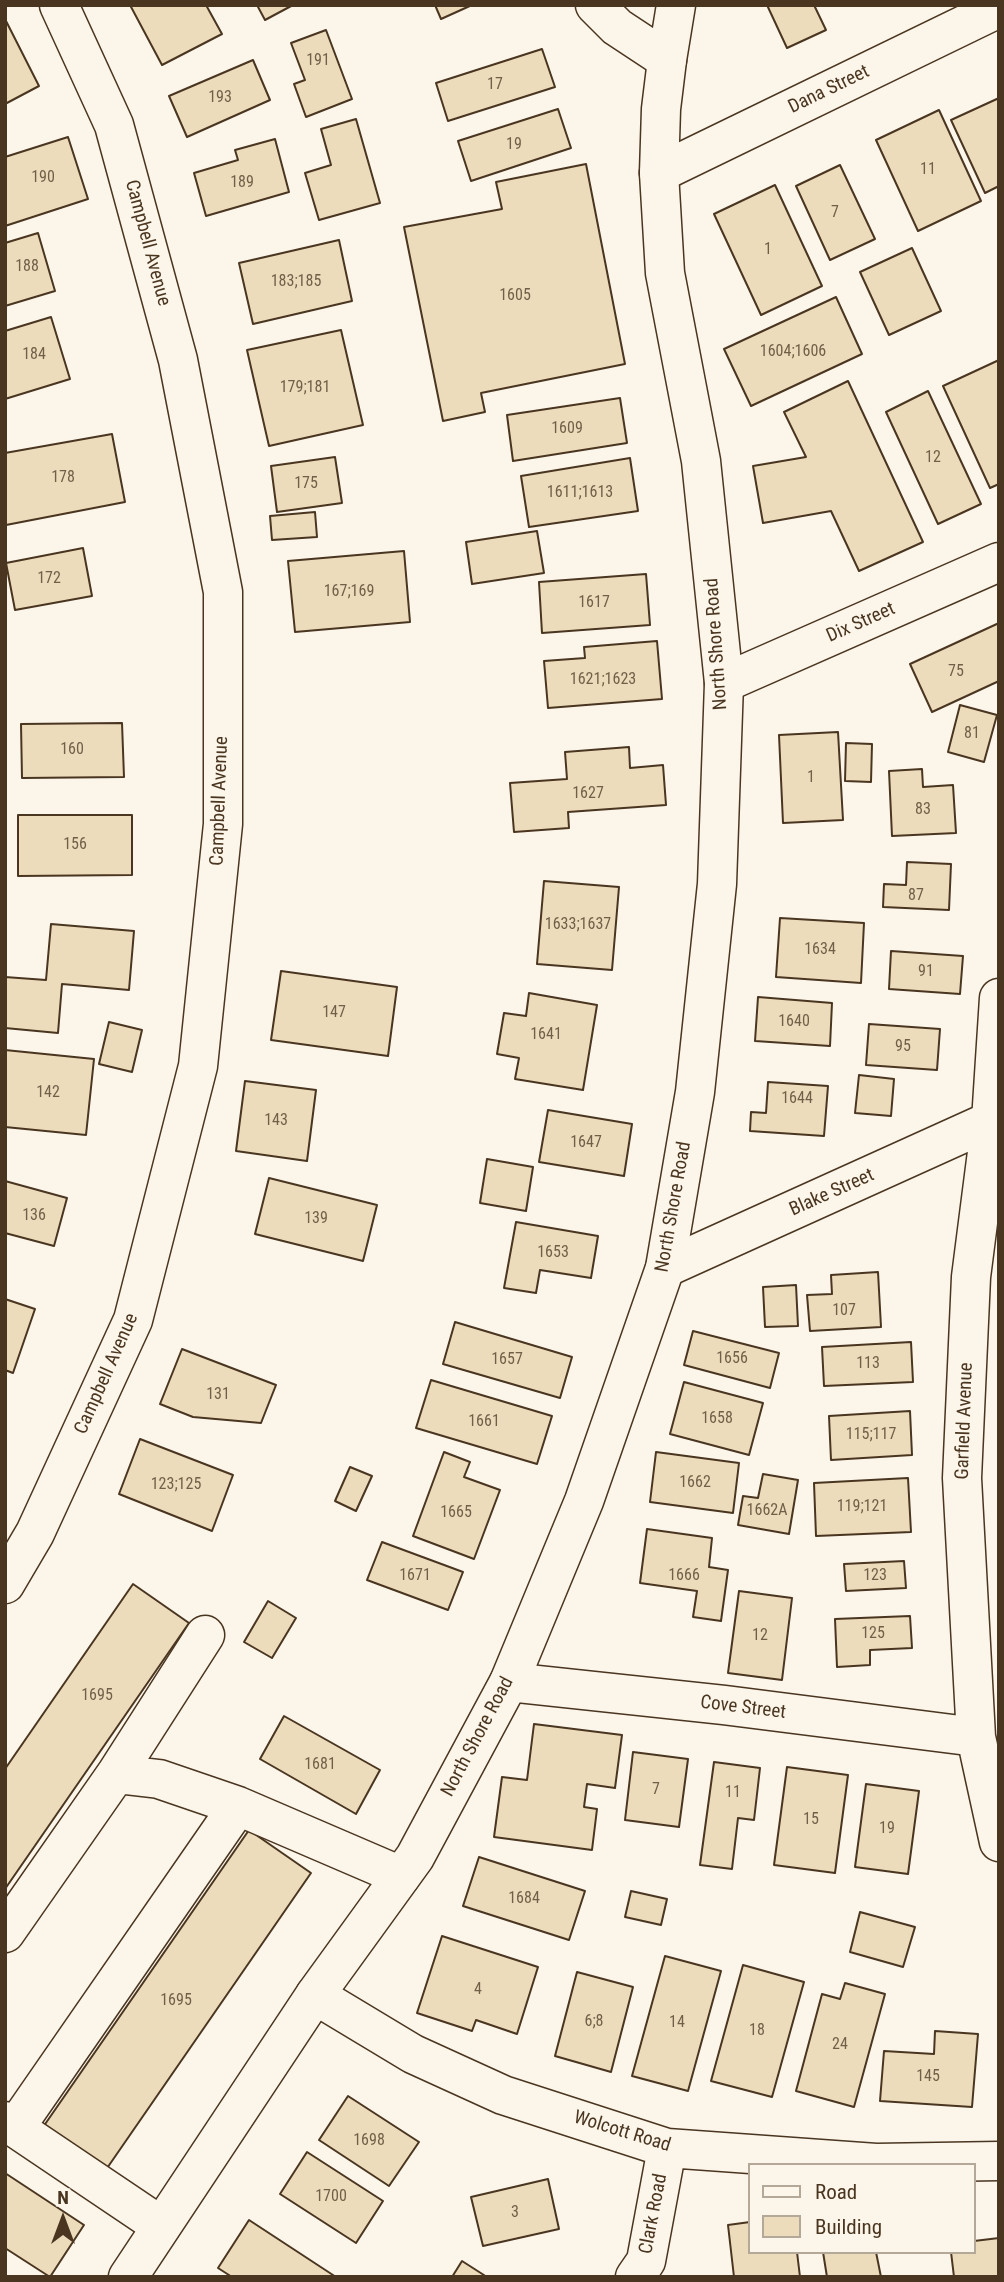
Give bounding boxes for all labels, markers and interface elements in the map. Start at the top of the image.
house number: 191 [306,51,330,71]
street label: Dana Street [785,61,873,119]
house number: 17 [487,75,503,95]
house number: 193 [208,88,232,108]
house number: 19 [506,135,522,155]
house number: 11 [920,160,936,180]
house number: 190 [31,168,55,188]
house number: 189 [230,173,254,193]
street label: Campbell Avenue [119,177,175,309]
house number: 7 [831,203,839,223]
house number: 1 [764,240,772,260]
house number: 188 [15,257,39,277]
house number: 183;185 [271,272,321,292]
house number: 1605 [499,286,531,306]
house number: 1604;1606 [760,342,826,362]
house number: 184 [22,345,46,365]
house number: 179;181 [280,378,330,398]
house number: 1609 [551,419,583,439]
house number: 12 [925,448,941,468]
house number: 178 [51,468,75,488]
house number: 175 [294,474,318,494]
house number: 1611;1613 [547,483,613,503]
house number: 172 [37,569,61,589]
street label: North Shore Road [701,577,733,711]
house number: 167;169 [324,582,374,602]
house number: 1617 [578,593,610,613]
street label: Dix Street [823,598,899,648]
house number: 75 [948,662,964,682]
house number: 1621;1623 [570,670,636,690]
house number: 81 [964,724,980,744]
street label: Campbell Avenue [206,736,234,866]
house number: 160 [60,740,84,760]
house number: 1 [807,768,815,788]
house number: 1627 [572,784,604,804]
house number: 83 [915,800,931,820]
house number: 156 [63,835,87,855]
house number: 87 [908,886,924,906]
house number: 1633;1637 [545,915,611,935]
house number: 1634 [804,940,836,960]
house number: 91 [918,962,934,982]
house number: 147 [322,1003,346,1023]
house number: 1640 [778,1012,810,1032]
house number: 1641 [530,1025,562,1045]
house number: 95 [895,1037,911,1057]
house number: 142 [36,1083,60,1103]
house number: 1644 [781,1089,813,1109]
house number: 143 [264,1111,288,1131]
house number: 1647 [570,1133,602,1153]
street label: North Shore Road [651,1140,697,1274]
street label: Blake Street [786,1164,878,1222]
house number: 136 [22,1206,46,1226]
house number: 139 [304,1209,328,1229]
house number: 1653 [537,1243,569,1263]
house number: 107 [832,1301,856,1321]
street label: Campbell Avenue [70,1310,144,1438]
house number: 1656 [716,1349,748,1369]
house number: 1657 [491,1350,523,1370]
house number: 113 [856,1354,880,1374]
street label: Garfield Avenue [952,1362,978,1480]
house number: 131 [206,1385,230,1405]
house number: 1658 [701,1409,733,1429]
house number: 1661 [468,1412,500,1432]
house number: 115;117 [846,1425,896,1445]
house number: 1662 [679,1473,711,1493]
house number: 123;125 [151,1475,201,1495]
house number: 119;121 [837,1497,887,1517]
house number: 1662A [747,1501,787,1521]
house number: 1665 [440,1503,472,1523]
house number: 1671 [399,1566,431,1586]
house number: 1666 [668,1566,700,1586]
house number: 123 [863,1566,887,1586]
house number: 125 [861,1624,885,1644]
house number: 12 [752,1626,768,1646]
street label: North Shore Road [437,1673,519,1801]
house number: 1695 [81,1686,113,1706]
street label: Cove Street [699,1691,787,1725]
house number: 1681 [304,1755,336,1775]
house number: 7 [652,1780,660,1800]
house number: 11 [725,1783,741,1803]
house number: 15 [803,1810,819,1830]
house number: 19 [879,1819,895,1839]
house number: 1684 [508,1889,540,1909]
house number: 4 [474,1980,482,2000]
house number: 1695 [160,1991,192,2011]
house number: 6;8 [584,2012,604,2032]
house number: 14 [669,2013,685,2033]
house number: 18 [749,2021,765,2041]
house number: 24 [832,2035,848,2055]
house number: 145 [916,2067,940,2087]
street label: Wolcott Road [571,2106,673,2158]
house number: 1698 [353,2131,385,2151]
legend [748,2163,976,2254]
street label: Clark Road [635,2172,673,2256]
text: Road [815,2180,857,2204]
north arrow [28,2184,98,2254]
text: N [57,2186,69,2209]
house number: 1700 [315,2187,347,2207]
house number: 3 [511,2203,519,2223]
text: Building [815,2215,882,2239]

